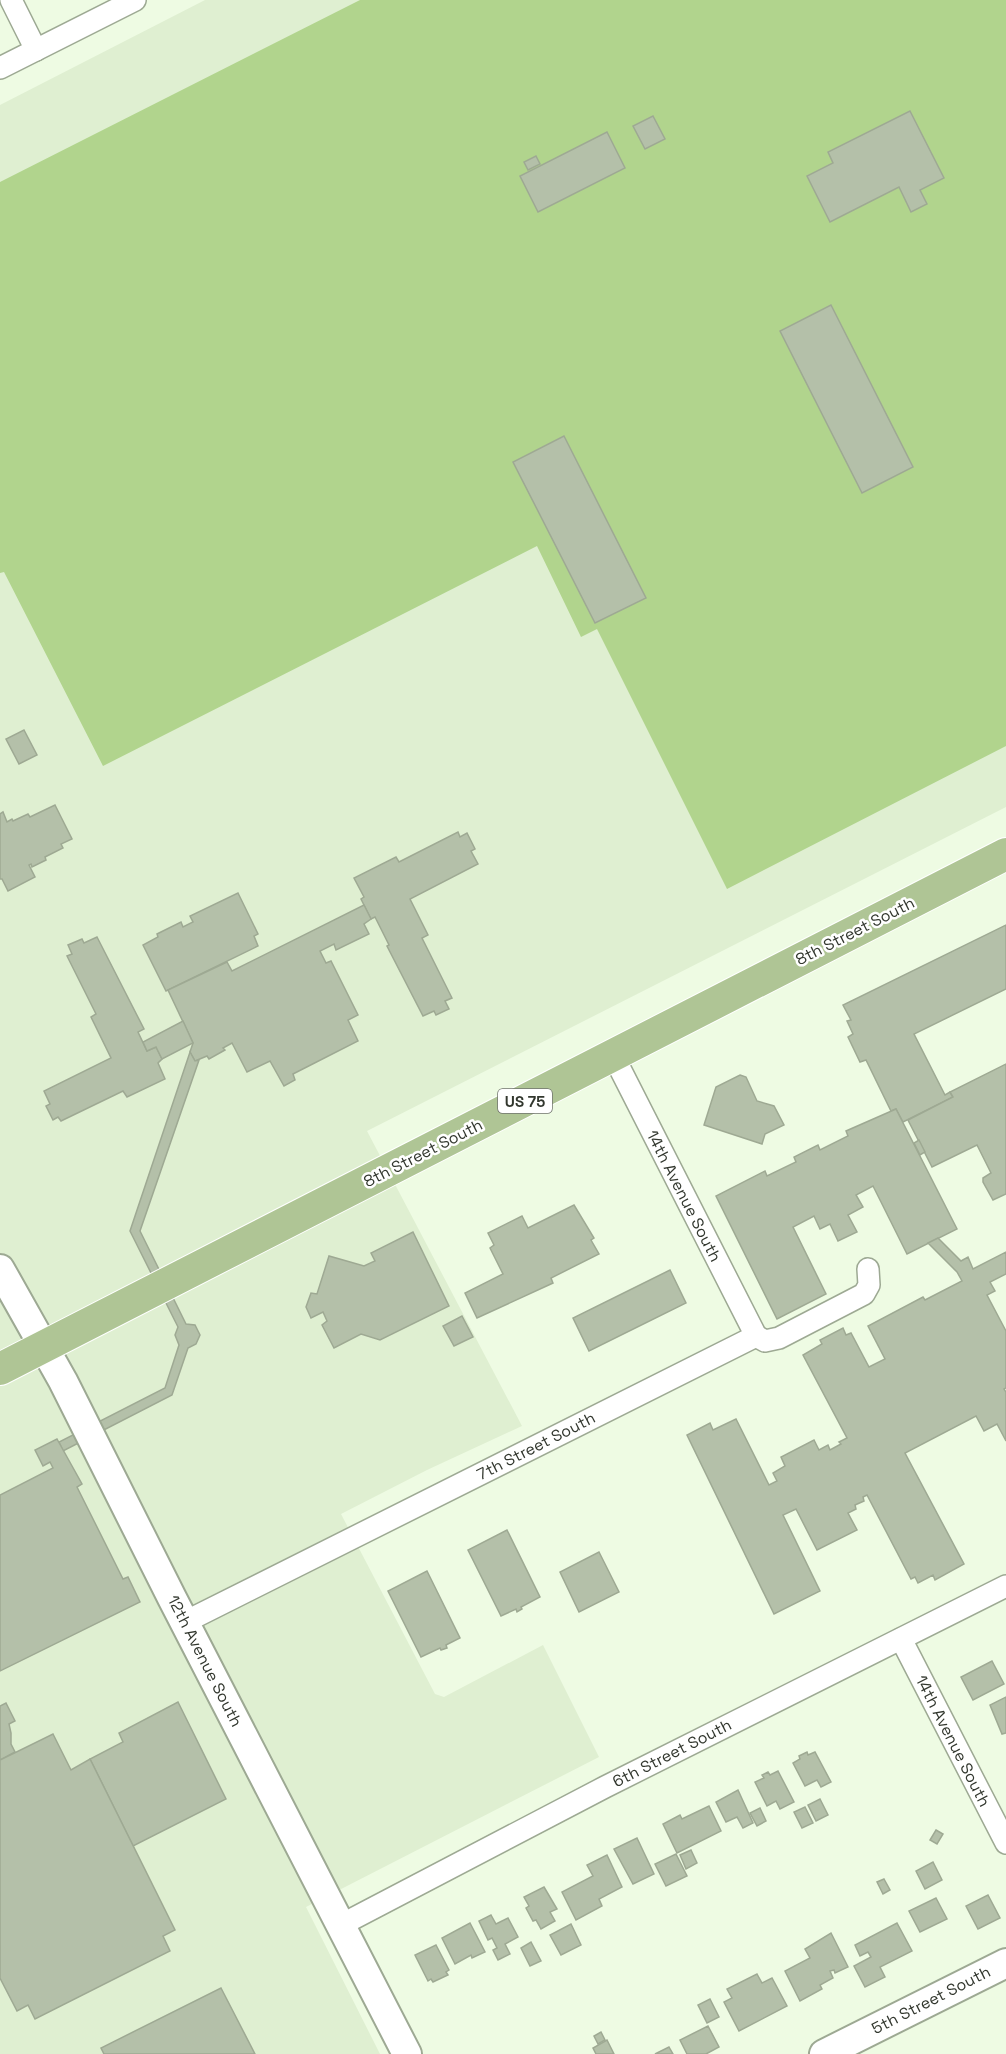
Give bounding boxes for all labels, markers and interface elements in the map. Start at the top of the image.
street label: 8th Street South [792,892,918,970]
road number: US 75 [498,1089,552,1113]
street label: 8th Street South [360,1114,486,1192]
street label: 14th Avenue South [642,1127,726,1265]
street label: 7th Street South [473,1407,599,1485]
street label: 12th Avenue South [163,1592,247,1730]
street label: 14th Avenue South [911,1672,995,1810]
street label: 6th Street South [609,1714,735,1792]
street label: 5th Street South [868,1961,994,2039]

